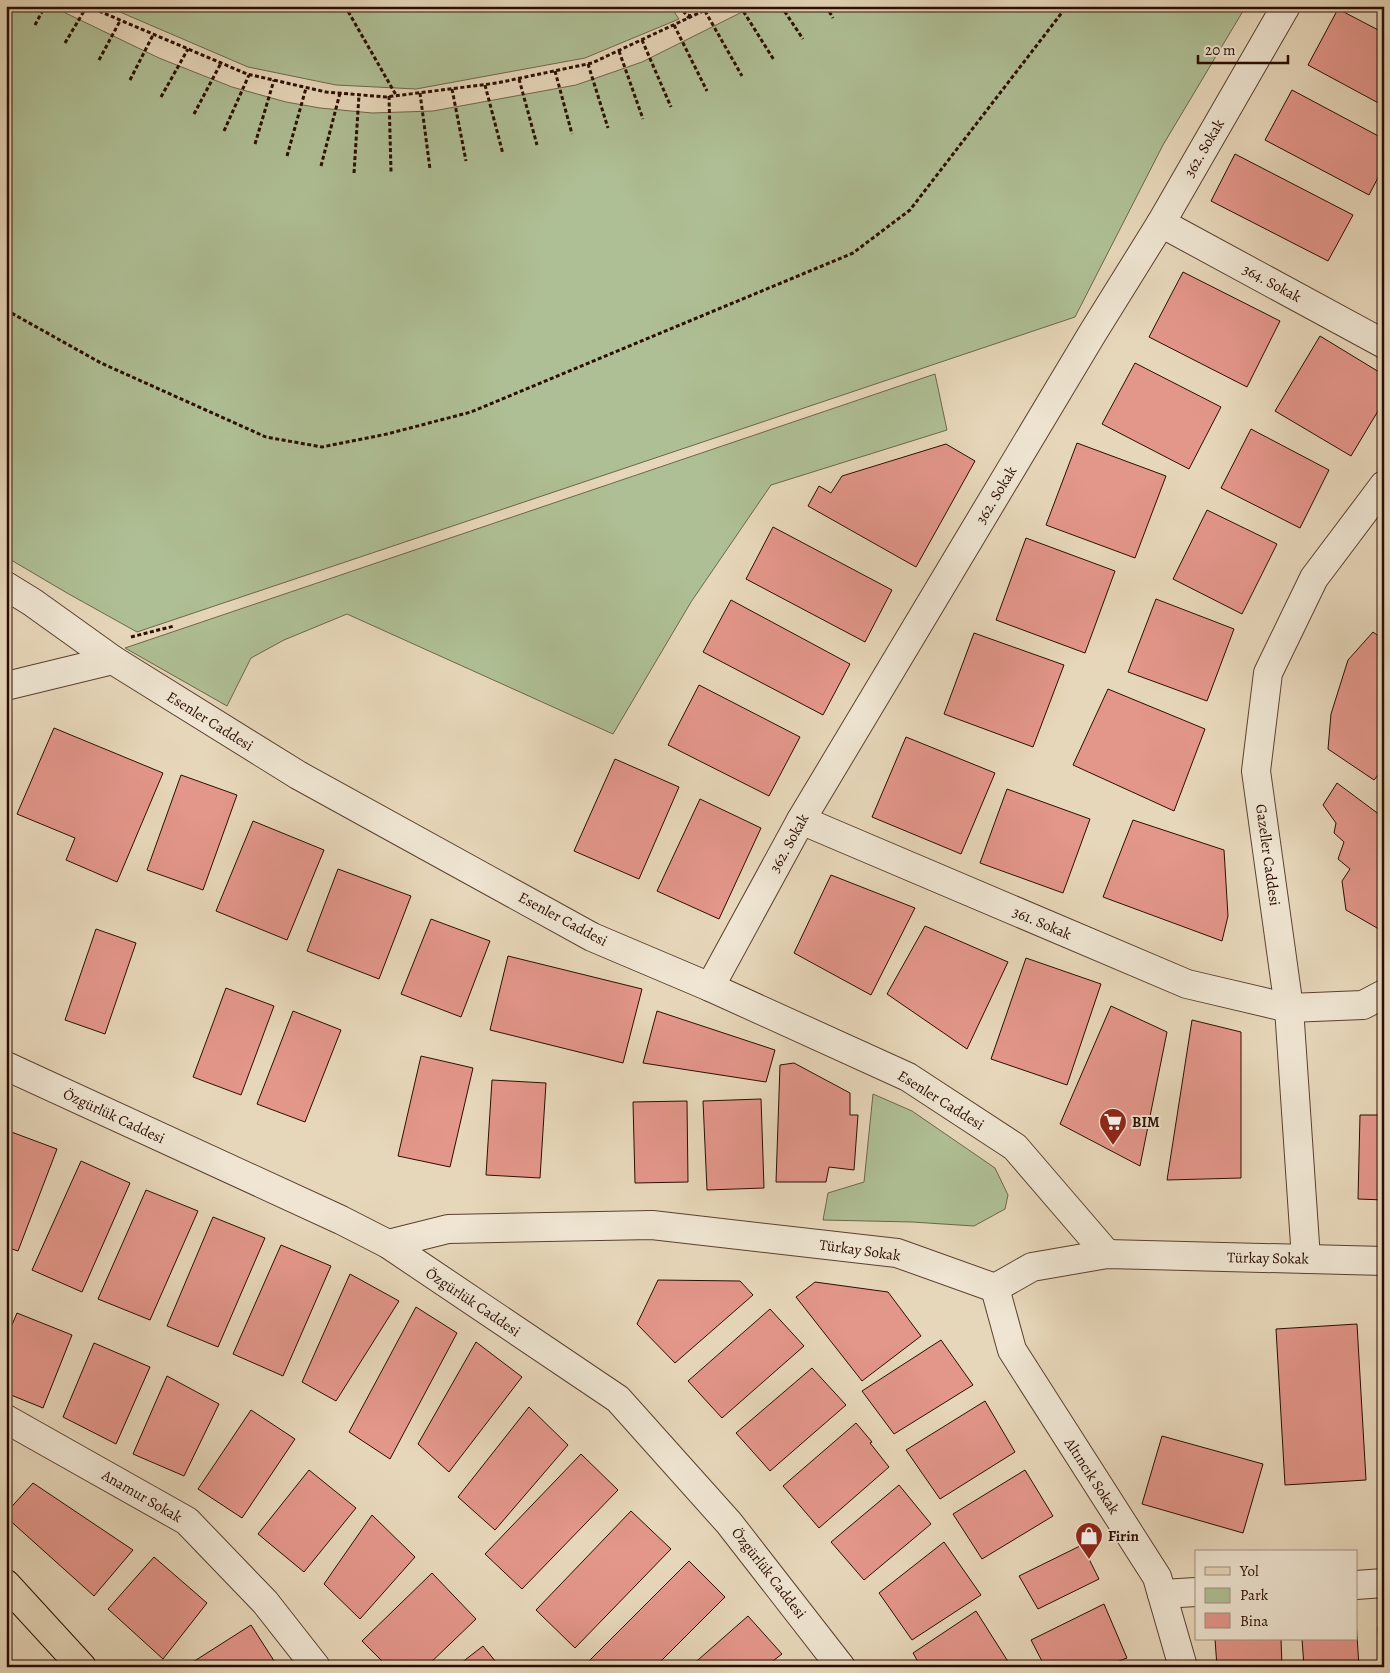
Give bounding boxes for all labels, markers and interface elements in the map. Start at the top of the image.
scale bar [1198,32,1288,64]
text: 20 m [1205,40,1236,60]
street label: 362. Sokak [1179,115,1229,181]
street label: 364. Sokak [1239,259,1305,307]
street label: 362. Sokak [971,462,1021,528]
street label: Esenler Caddesi [163,686,257,756]
street label: Gazeller Caddesi [1251,803,1285,907]
street label: 362. Sokak [765,810,814,876]
street label: Esenler Caddesi [515,887,611,951]
street label: 361. Sokak [1009,902,1075,945]
street label: Esenler Caddesi [894,1065,988,1135]
street label: Özgürlük Caddesi [60,1084,168,1148]
supermarket icon: BIM [1098,1107,1128,1146]
place label: BIM [1132,1112,1160,1132]
street label: Türkay Sokak [818,1234,902,1266]
street label: Türkay Sokak [1227,1247,1310,1269]
street label: Özgürlük Caddesi [422,1263,524,1341]
street label: Altıncık Sokak [1059,1433,1124,1518]
street label: Anamur Sokak [97,1464,186,1527]
shop icon: Firin [1074,1521,1104,1560]
street label: Özgürlük Caddesi [727,1523,811,1623]
place label: Firin [1108,1526,1140,1546]
legend [1195,1550,1358,1640]
text: Yol [1239,1561,1259,1581]
text: Park [1240,1585,1269,1605]
text: Bina [1240,1611,1268,1631]

